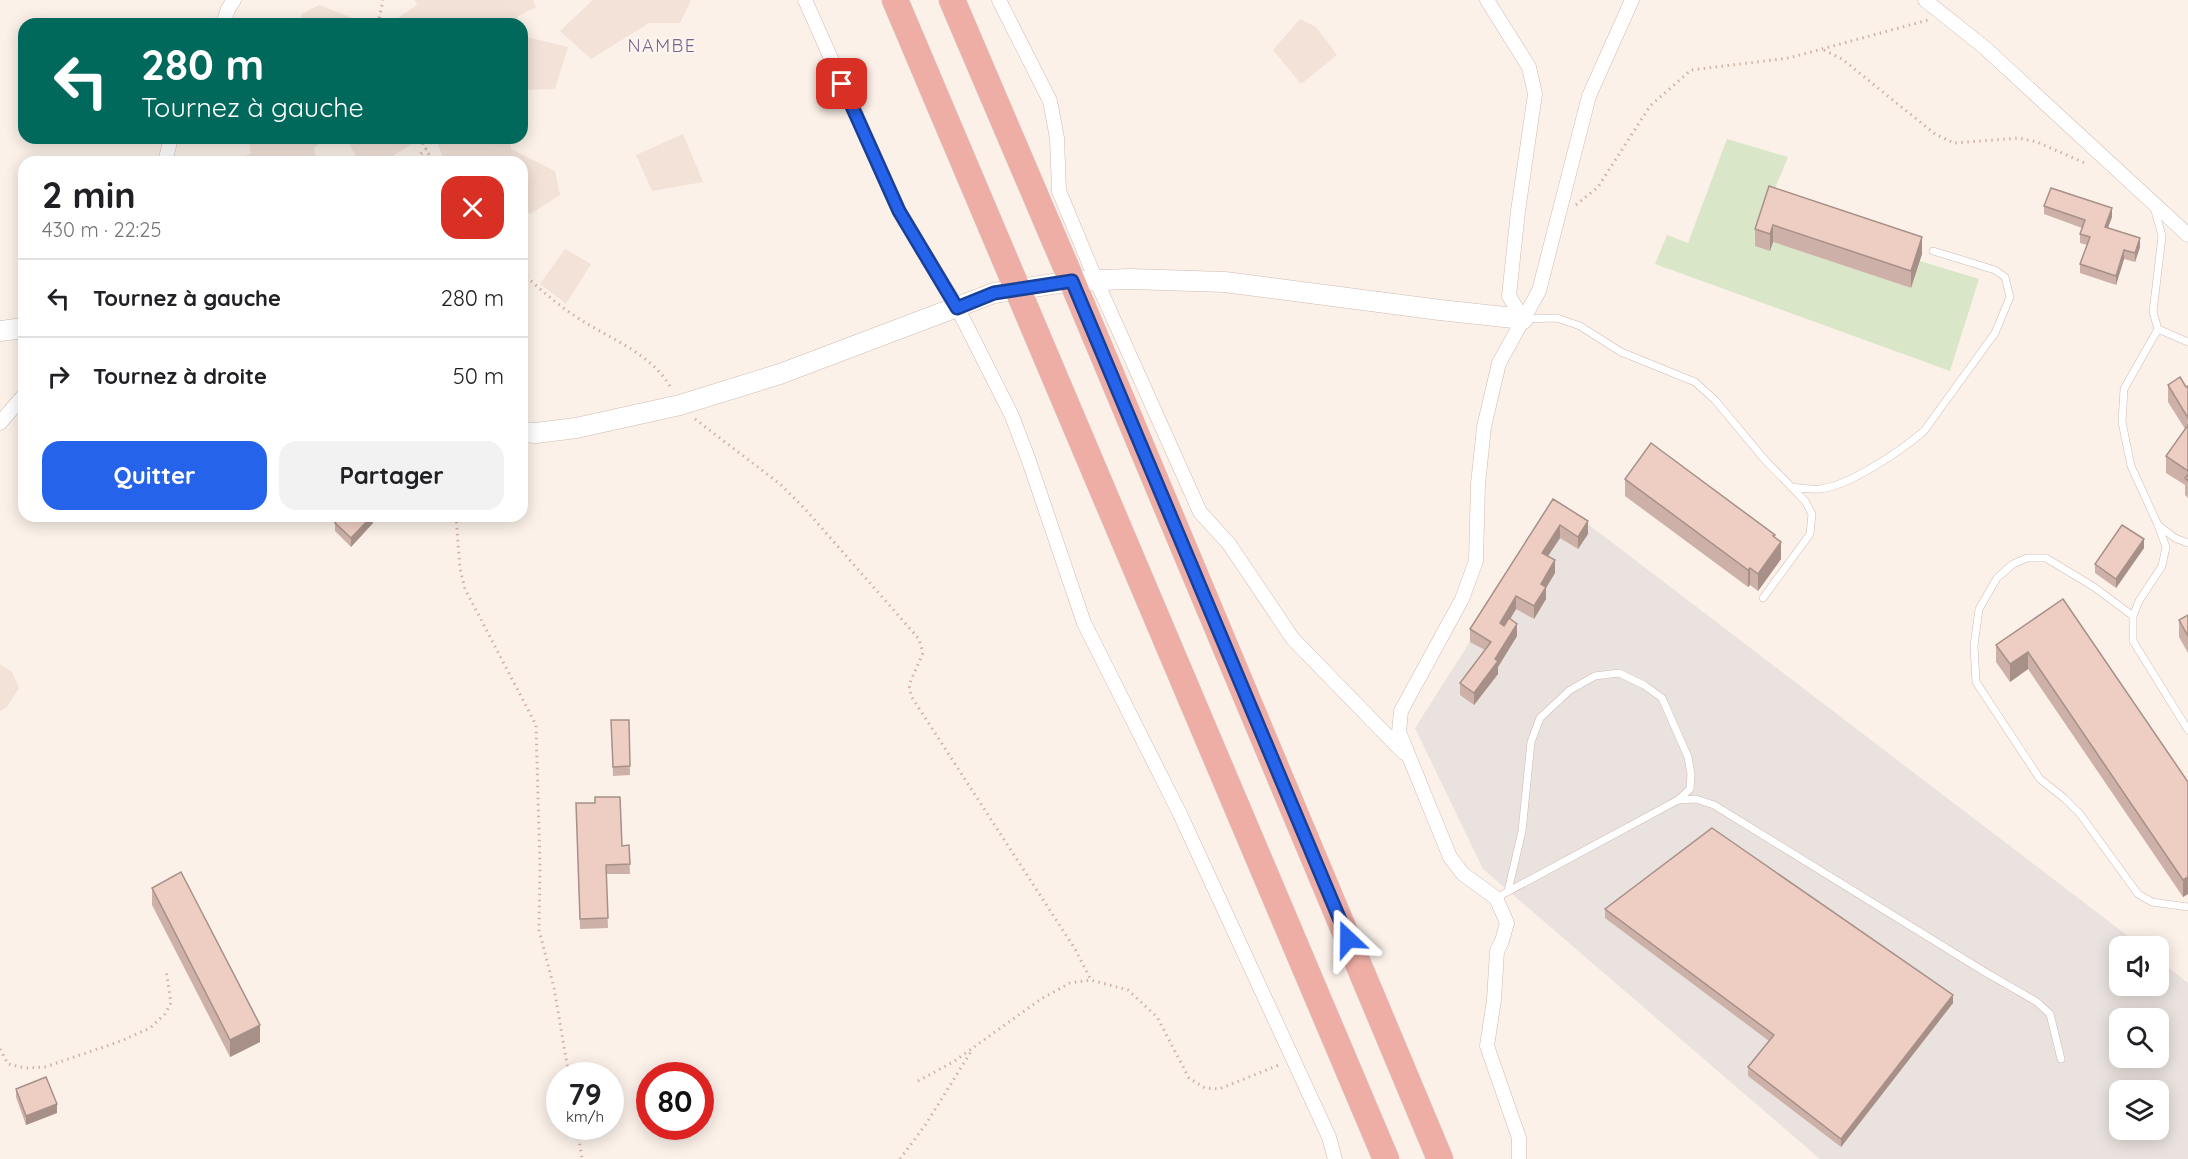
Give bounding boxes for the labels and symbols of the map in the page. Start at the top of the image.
district label: NAMBE [627,34,697,57]
pin [816,58,867,109]
position arrow [1316,907,1380,971]
speed limit sign: 80 [636,1062,714,1140]

